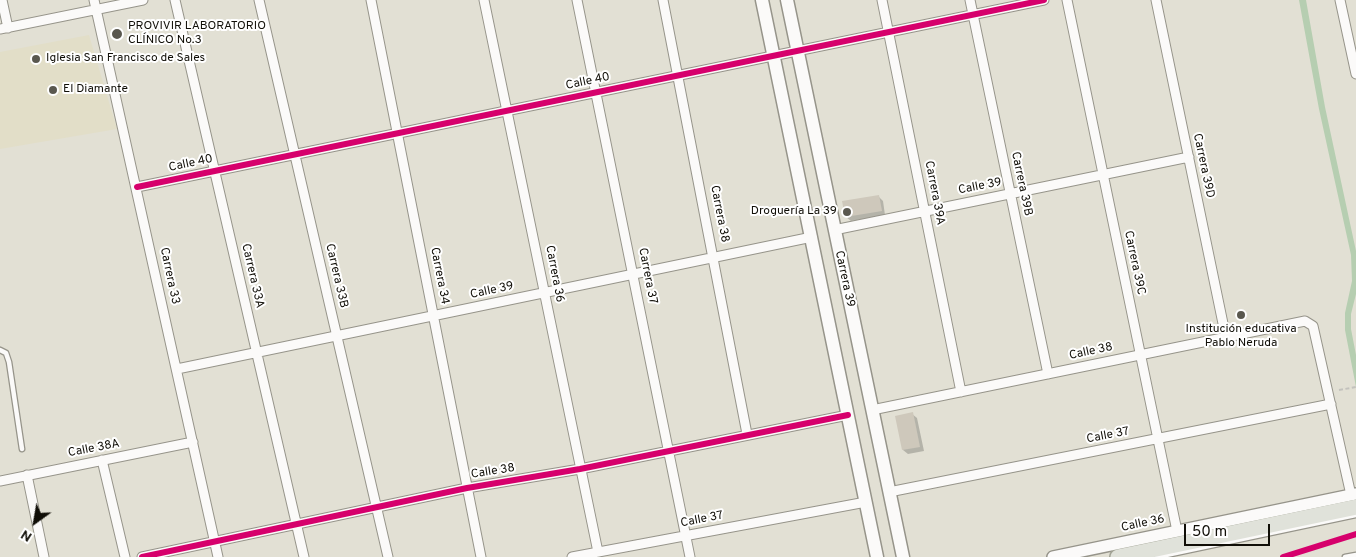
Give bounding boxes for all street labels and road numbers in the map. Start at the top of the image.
street label: Calle 40 [565,70,611,94]
street label: Carrera 39D [1189,132,1217,200]
street label: Carrera 39B [1007,151,1035,217]
street label: Calle 40 [168,152,214,176]
street label: Carrera 39A [921,160,947,226]
street label: Calle 39 [957,176,1003,198]
street label: Carrera 38 [706,184,732,244]
street label: Carrera 39C [1120,230,1148,296]
street label: Carrera 33A [238,242,266,310]
street label: Carrera 33B [322,242,350,310]
street label: Carrera 36 [541,244,567,304]
street label: Carrera 33 [156,246,182,306]
street label: Carrera 34 [426,246,452,306]
street label: Carrera 37 [635,247,659,305]
street label: Carrera 39 [831,249,857,309]
street label: Calle 39 [469,279,515,303]
street label: Calle 38 [1068,340,1114,364]
street label: Calle 37 [1086,425,1130,447]
street label: Calle 38A [67,437,121,461]
street label: Calle 38 [470,461,516,483]
street label: Calle 37 [680,509,724,531]
street label: Calle 36 [1120,512,1166,536]

